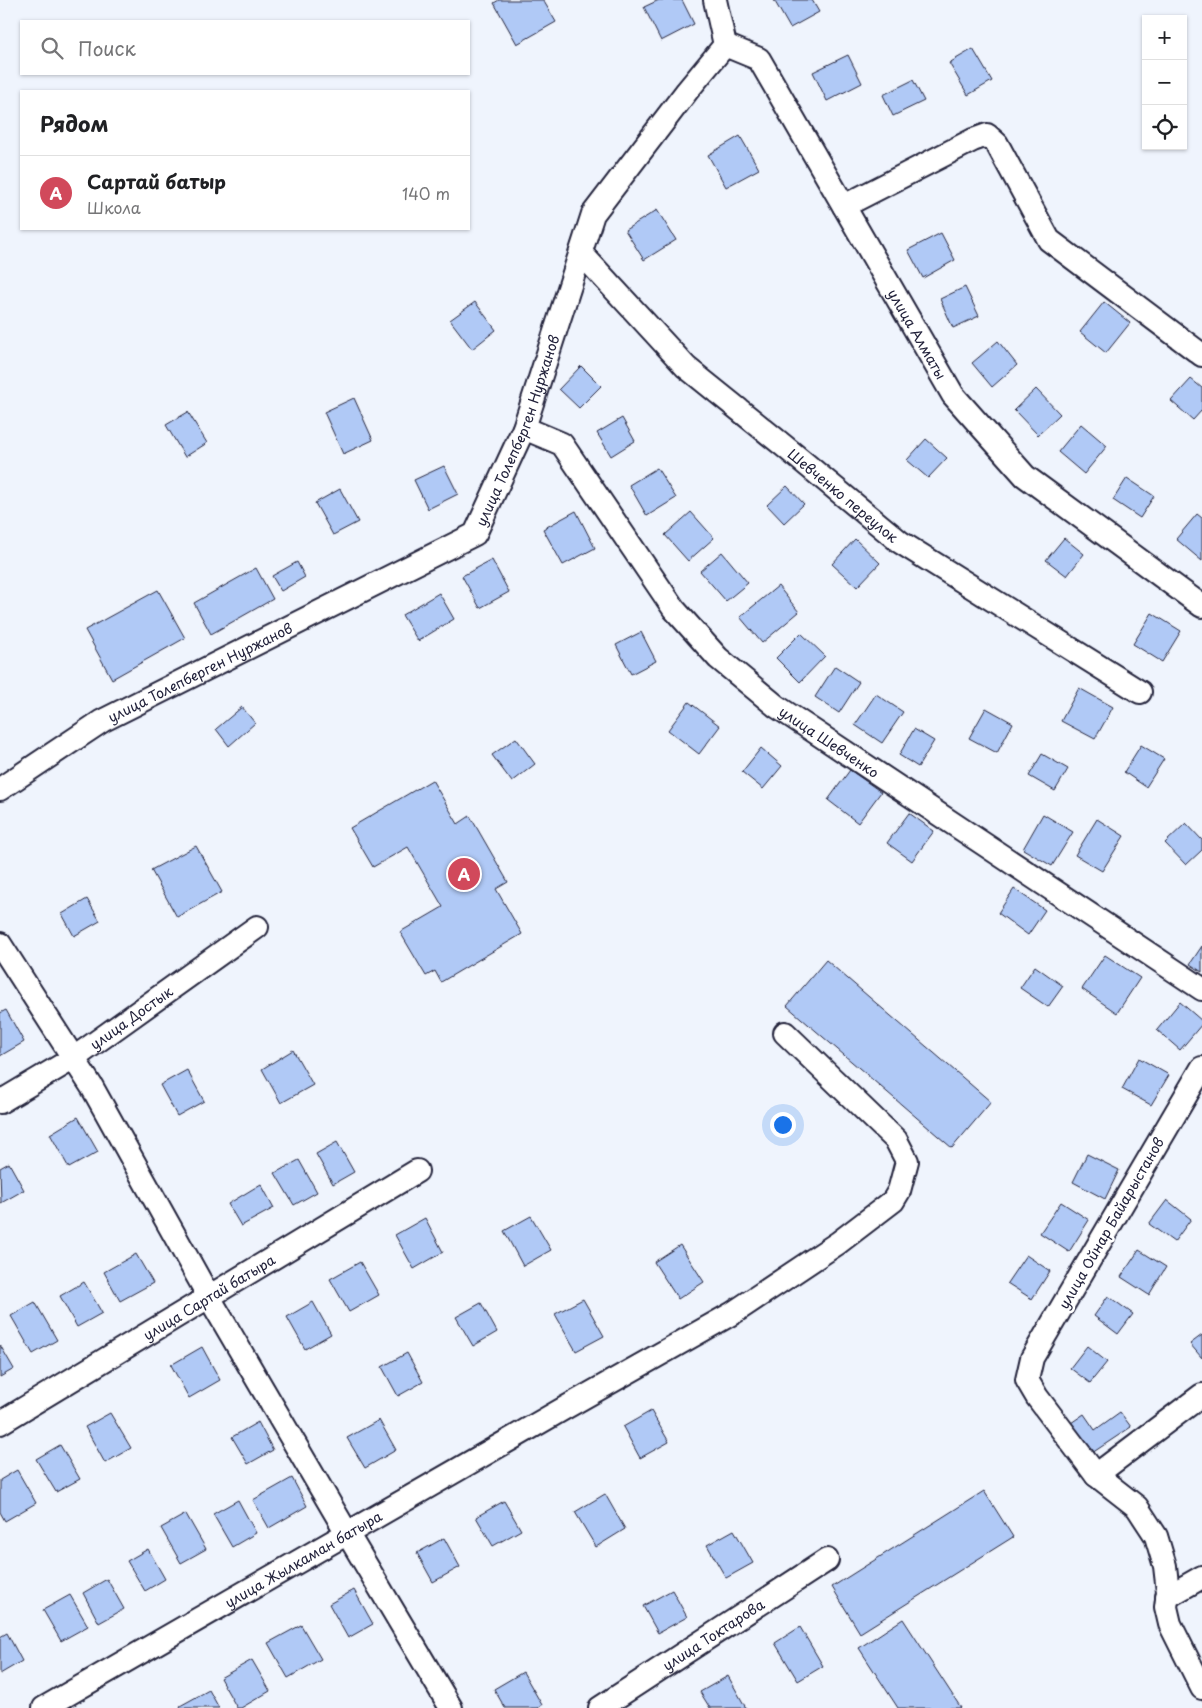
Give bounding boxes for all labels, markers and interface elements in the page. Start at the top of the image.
map controls [1142,15,1187,150]
button: + [1142,15,1187,60]
search box [20,20,470,75]
icon: search [38,34,66,62]
text: Поиск [78,34,136,62]
button: − [1142,60,1187,105]
button: locate [1142,105,1187,150]
text: Рядом [40,107,108,139]
text: Сартай батыр [87,167,226,195]
text: A [50,181,62,205]
text: 140 m [402,181,450,205]
text: Школа [87,195,141,219]
street label: улица Алматы [883,285,952,383]
street label: улица Толепберген Нуржанов [470,332,564,529]
street label: Шевченко переулок [784,443,904,548]
street label: улица Толепберген Нуржанов [104,617,296,727]
street label: улица Шевченко [775,701,884,783]
pin: A [448,855,480,893]
street label: улица Достык [85,980,177,1054]
your location [770,1112,796,1138]
street label: улица Ойнар Байарыстанов [1053,1133,1169,1313]
street label: улица Сартай батыра [139,1249,279,1345]
street label: улица Жылкаман батыра [220,1505,386,1612]
street label: улица Токтарова [658,1593,768,1675]

